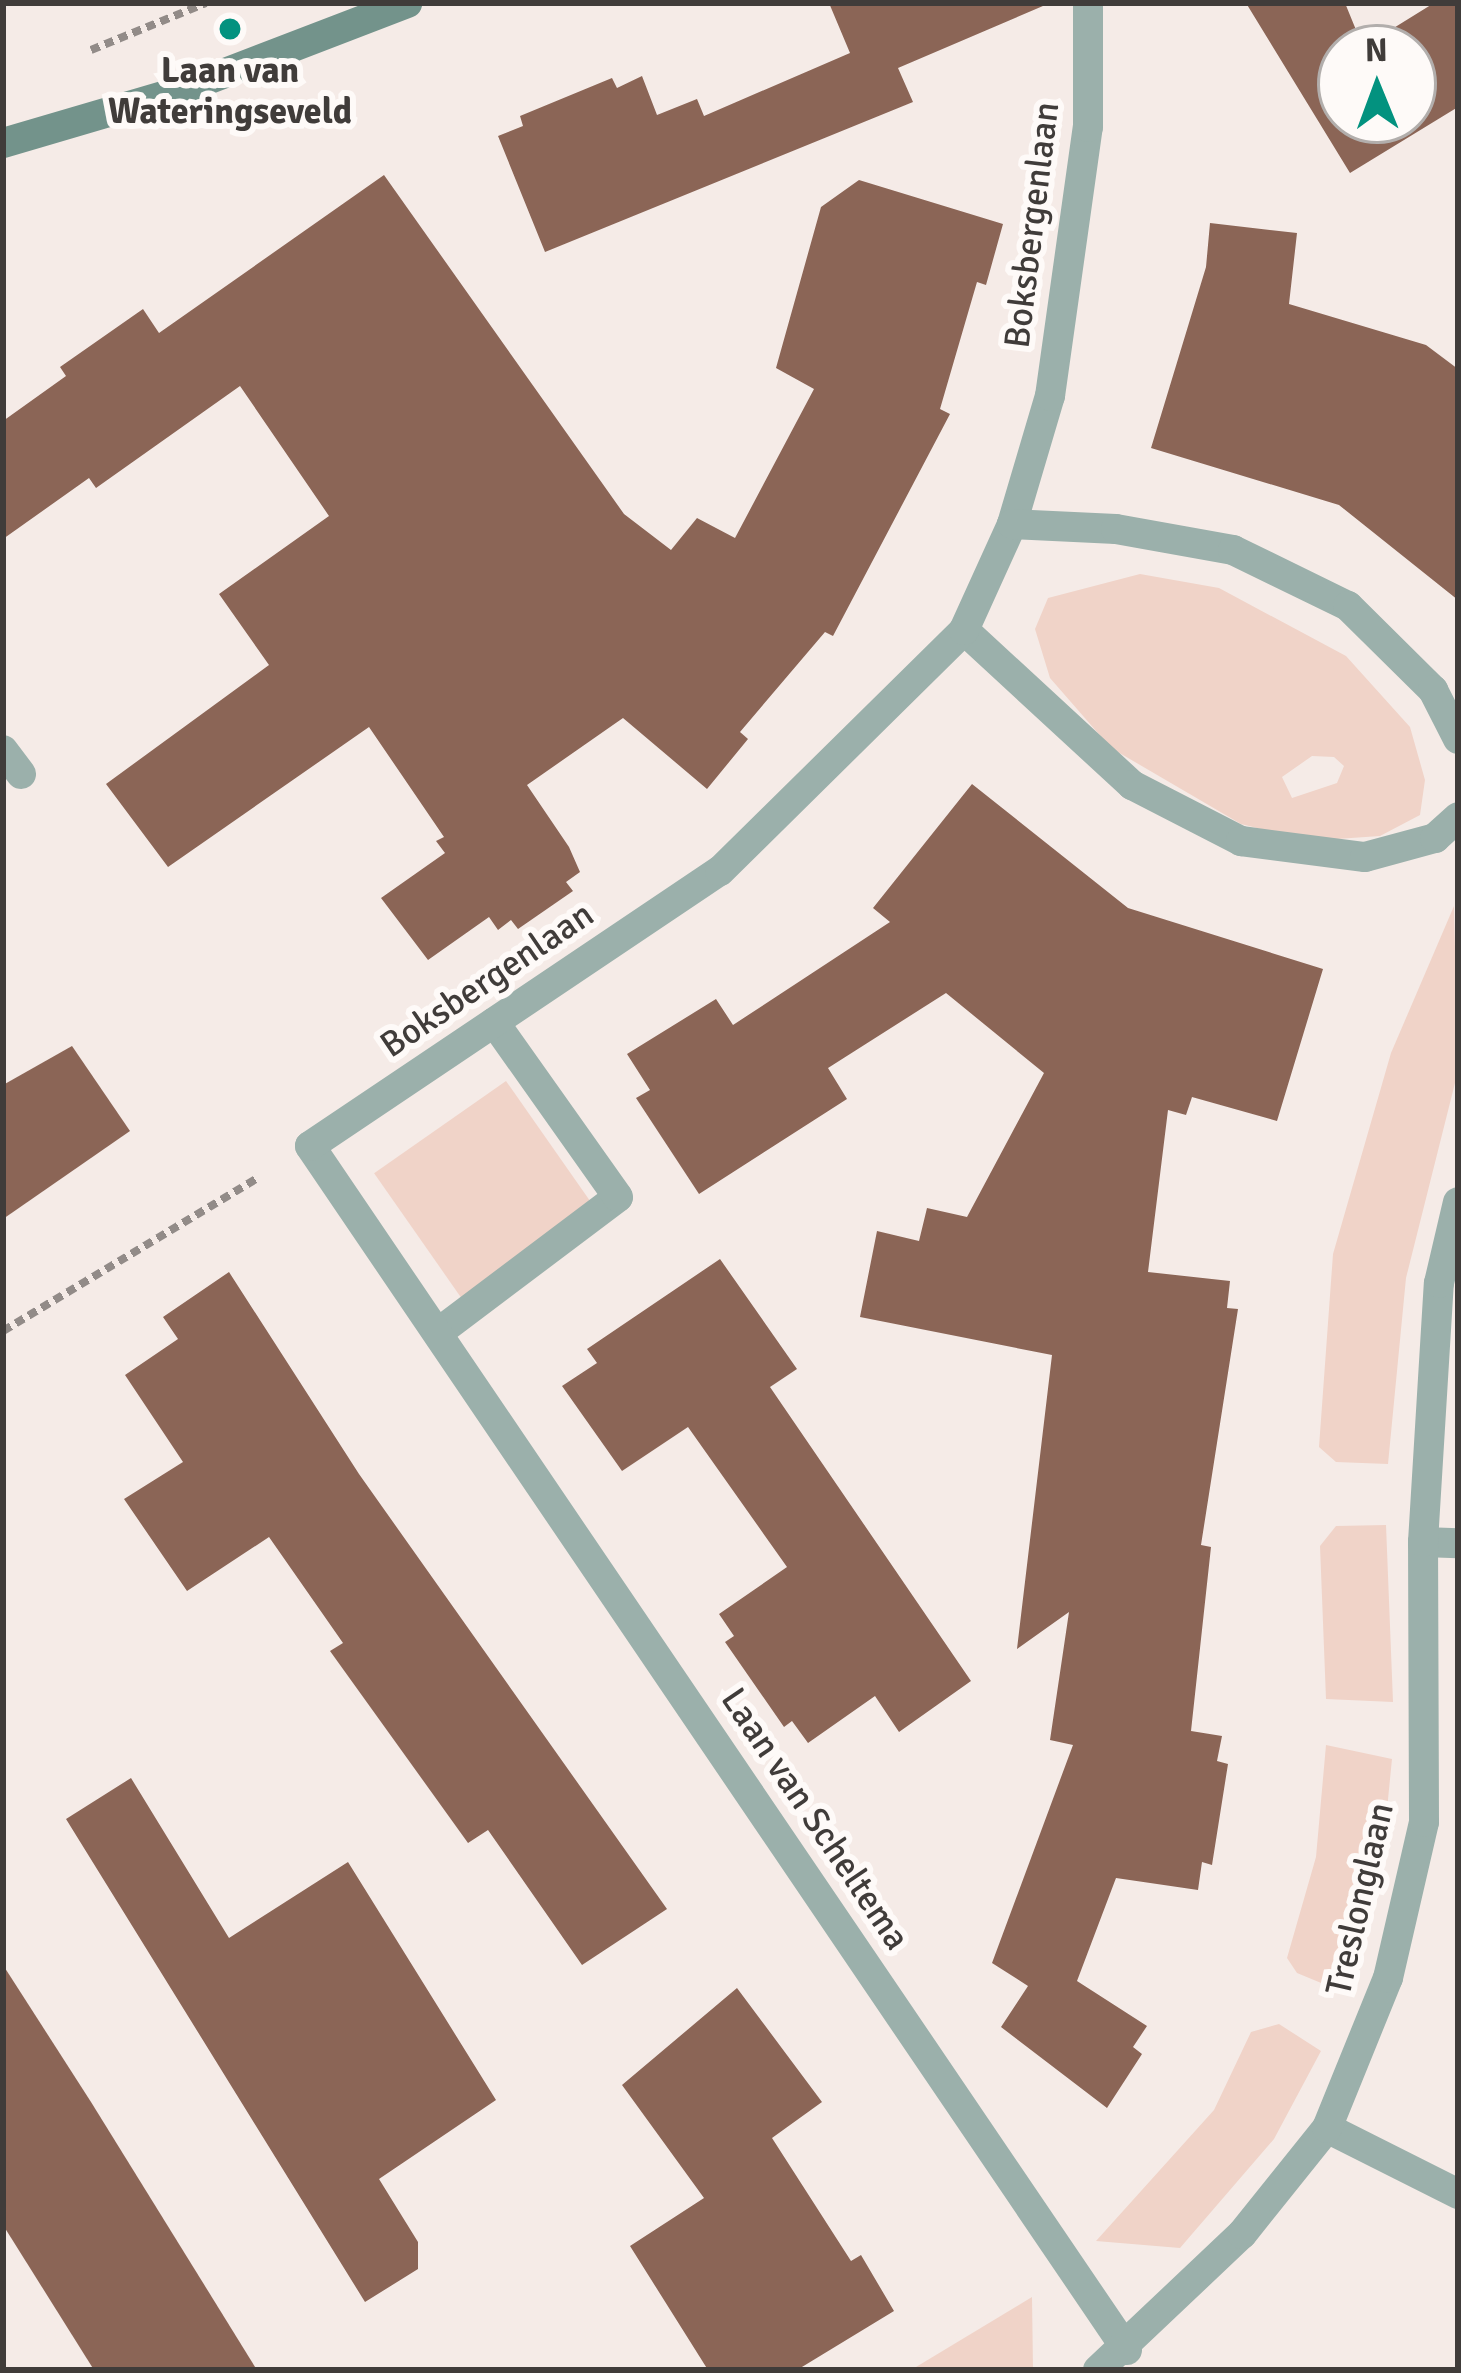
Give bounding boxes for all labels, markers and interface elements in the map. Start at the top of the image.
marker: Laan van Wateringseveld [217,16,243,42]
north arrow [1317,24,1437,144]
text: N [1365,30,1388,71]
place label: Laan van Wateringseveld [108,48,352,133]
street label: Boksbergenlaan [995,99,1069,351]
street label: Boksbergenlaan [372,893,602,1067]
street label: Laan van Scheltema [711,1680,919,1958]
street label: Treslonglaan [1317,1798,1403,2000]

